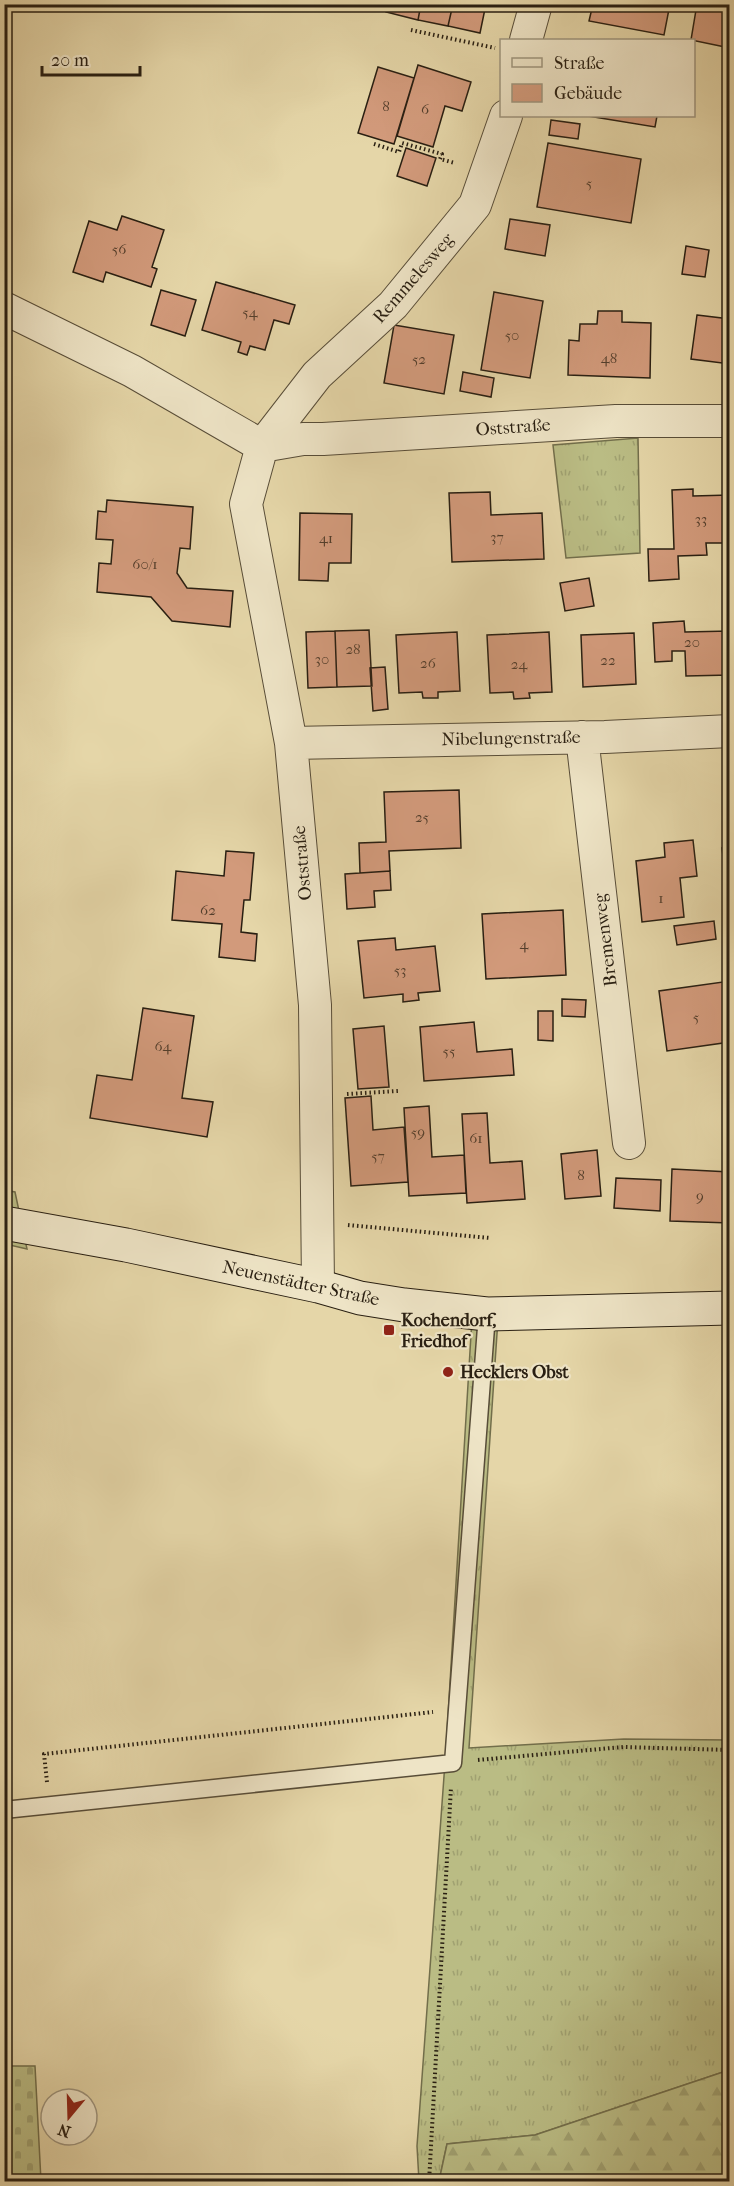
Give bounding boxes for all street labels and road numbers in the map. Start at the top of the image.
street label: Remmelesweg [369,229,458,328]
street label: Oststraße [475,414,551,441]
street label: Nibelungenstraße [441,727,581,750]
street label: Oststraße [289,825,316,901]
street label: Bremenweg [589,892,622,988]
street label: Neuenstädter Straße [220,1257,381,1310]

